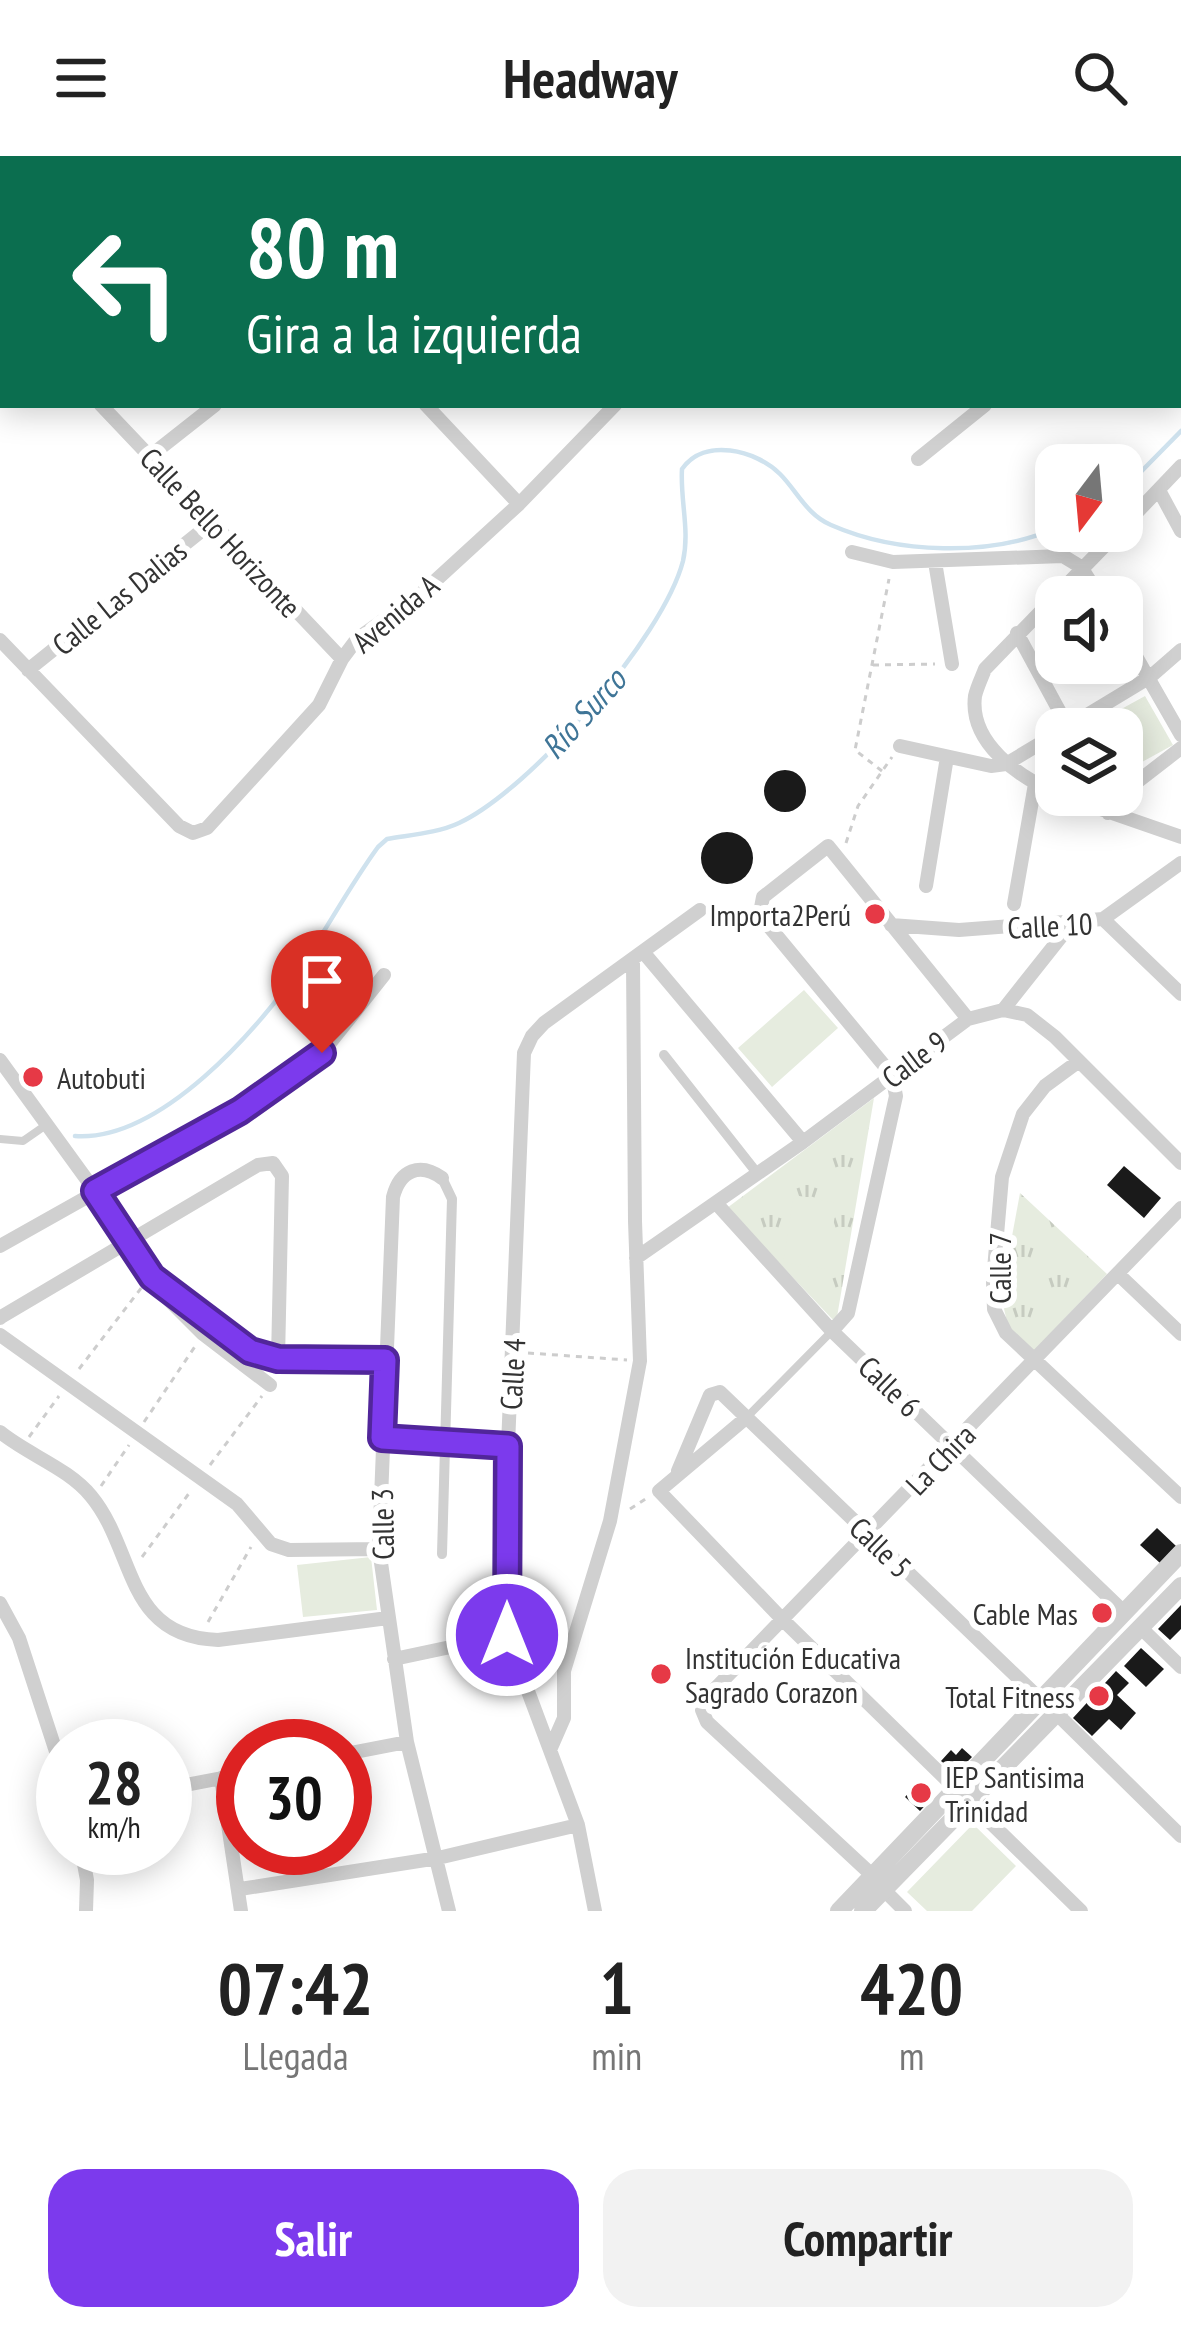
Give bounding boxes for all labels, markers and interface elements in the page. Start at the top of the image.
text: Headway [503,43,678,113]
icon: menu [48,45,114,111]
icon: search [1067,45,1133,111]
text: 80 m [246,192,399,301]
icon: left [48,204,204,360]
text: Gira a la izquierda [246,298,582,368]
street label: Calle Bello Horizonte [132,439,310,625]
north arrow [1035,444,1143,552]
map controls [1035,444,1143,816]
street label: Calle Las Dalias [44,531,194,663]
street label: Avenida A [344,565,447,661]
button: sound [1035,576,1143,684]
water label: Río Surco [531,657,637,767]
button: layers [1035,708,1143,816]
place label: Importa2Perú [709,895,851,934]
marker: Importa2Perú [862,901,888,927]
street label: Calle 10 [1006,903,1094,947]
pin [271,930,373,1053]
icon: arrive [289,948,355,1014]
street label: Calle 9 [874,1022,954,1096]
place label: Autobuti [57,1058,146,1097]
marker: Autobuti [20,1064,46,1090]
street label: Calle 7 [980,1232,1019,1304]
street label: Calle 4 [491,1337,533,1411]
street label: Calle 6 [851,1347,929,1425]
street label: La Chira [897,1415,983,1503]
street label: Calle 3 [362,1488,402,1560]
street label: Calle 5 [842,1508,920,1586]
position arrow [444,1572,570,1698]
place label: Cable Mas [973,1594,1078,1633]
marker: Cable Mas [1089,1600,1115,1626]
place label: Institución Educativa Sagrado Corazon [685,1638,901,1711]
marker: Institución Educativa Sagrado Corazon [648,1661,674,1687]
place label: Total Fitness [945,1677,1075,1716]
marker: Total Fitness [1086,1683,1112,1709]
speed limit sign: 30 [216,1719,372,1875]
text: 28 [85,1743,143,1821]
place label: IEP Santisima Trinidad [945,1757,1085,1830]
marker: IEP Santisima Trinidad [908,1780,934,1806]
text: km/h [87,1807,141,1846]
text: 07:42 [218,1941,374,2034]
text: 1 [600,1941,634,2034]
text: 420 [860,1941,963,2034]
text: Llegada [243,2030,349,2081]
text: min [591,2030,642,2081]
text: m [899,2030,924,2081]
button: Salir [48,2169,579,2307]
button: Compartir [603,2169,1133,2307]

